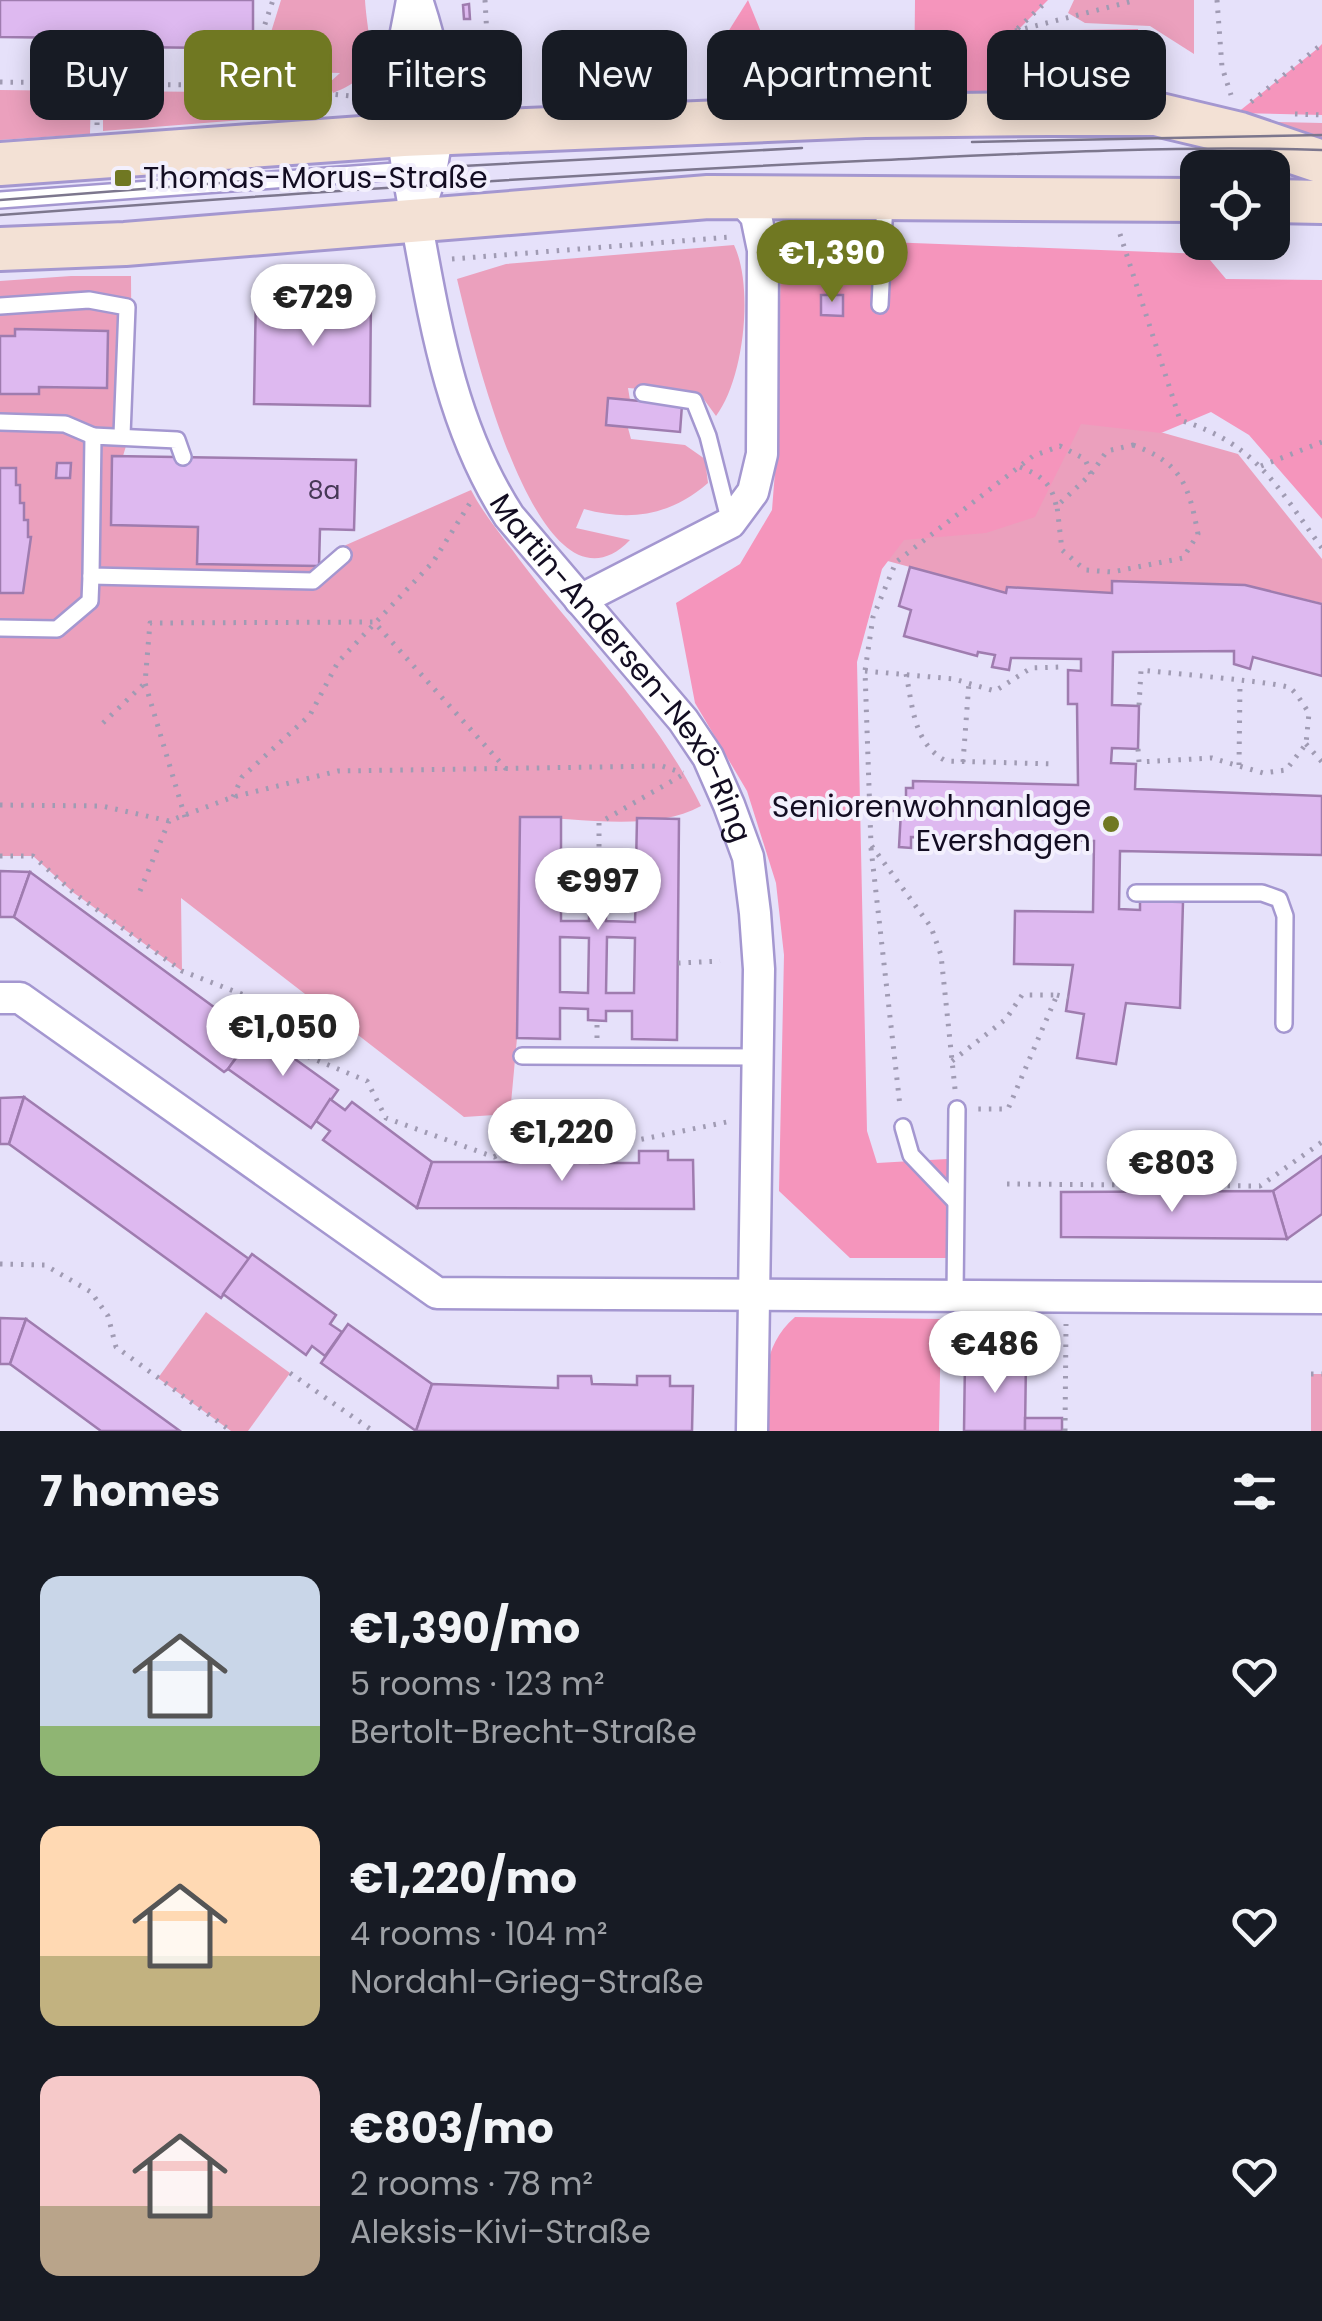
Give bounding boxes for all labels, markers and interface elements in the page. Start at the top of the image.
chip: Buy [30,30,164,120]
chip: Rent [184,30,332,120]
chip: Filters [352,30,522,120]
chip: New [542,30,687,120]
chip: Apartment [707,30,967,120]
chip: House [987,30,1166,120]
map controls [1180,150,1290,260]
button: locate [1180,150,1290,260]
place label: Thomas-Morus-Straße [143,156,488,199]
marker: Thomas-Morus-Straße [112,167,134,189]
pin: €1,390 [751,220,913,305]
text: €1,390 [779,230,885,275]
pin: €729 [254,264,372,349]
text: €729 [273,274,353,319]
house number: 8a [308,473,340,508]
street label: Martin-Andersen-Nexö-Ring [479,485,763,848]
place label: Seniorenwohnanlage Evershagen [772,785,1091,862]
marker: Seniorenwohnanlage Evershagen [1100,813,1122,835]
pin: €997 [539,848,657,933]
text: €997 [557,858,639,903]
pin: €1,050 [202,994,364,1079]
text: €1,050 [228,1004,338,1049]
pin: €1,220 [481,1099,643,1184]
text: €1,220 [510,1109,614,1154]
pin: €803 [1113,1130,1231,1215]
text: €803 [1129,1140,1215,1185]
pin: €486 [936,1311,1054,1396]
text: €486 [951,1321,1039,1366]
text: 7 homes [40,1462,220,1521]
icon: filters [1227,1464,1282,1519]
text: €1,390/mo [350,1599,580,1658]
icon: home [120,1616,240,1736]
icon: heart [1227,1649,1282,1704]
text: 5 rooms · 123 m² [350,1661,605,1706]
text: Bertolt-Brecht-Straße [350,1709,697,1754]
text: €1,220/mo [350,1849,577,1908]
icon: home [120,1866,240,1986]
icon: heart [1227,1899,1282,1954]
text: 4 rooms · 104 m² [350,1911,608,1956]
text: Nordahl-Grieg-Straße [350,1959,704,2004]
text: €803/mo [350,2099,554,2158]
icon: home [120,2116,240,2236]
icon: heart [1227,2149,1282,2204]
text: 2 rooms · 78 m² [350,2161,593,2206]
text: Aleksis-Kivi-Straße [350,2209,651,2254]

